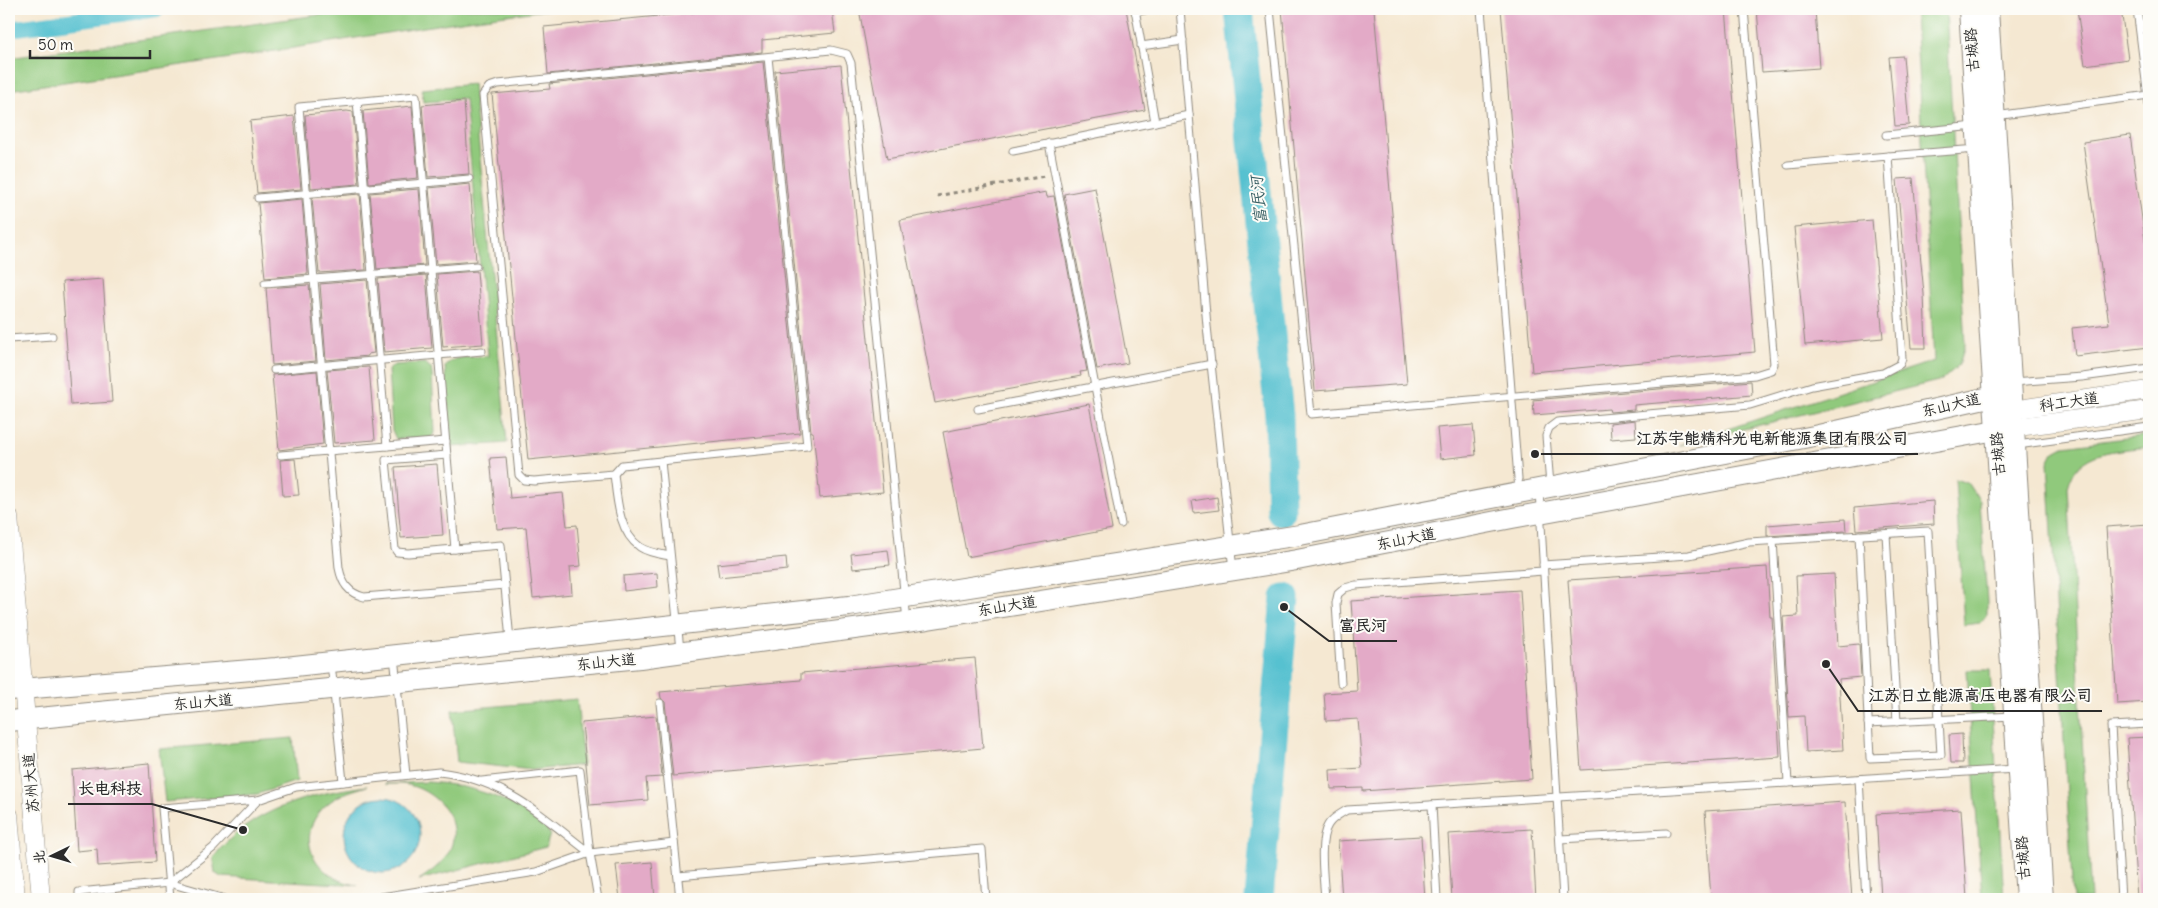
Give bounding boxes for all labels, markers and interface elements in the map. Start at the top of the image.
street label: 古城路 [1960,27,1983,73]
scale bar [30,28,150,60]
text: 50 m [38,35,73,54]
water label: 富民河 [1245,172,1270,225]
street label: 科工大道 [2038,388,2100,415]
street label: 东山大道 [1920,389,1982,421]
callout: 江苏宇能精科光电新能源集团有限公司 [1626,423,1918,454]
text: 江苏宇能精科光电新能源集团有限公司 [1636,428,1908,448]
street label: 古城路 [1986,431,2009,477]
street label: 东山大道 [1375,523,1437,554]
street label: 东山大道 [976,591,1038,620]
callout: 富民河 [1329,610,1397,641]
text: 富民河 [1339,615,1387,635]
street label: 东山大道 [575,649,637,674]
callout: 江苏日立能源高压电器有限公司 [1858,680,2102,711]
text: 江苏日立能源高压电器有限公司 [1868,685,2092,705]
street label: 东山大道 [172,689,234,714]
street label: 苏州大道 [18,752,43,814]
callout: 长电科技 [68,773,152,804]
text: 长电科技 [78,778,142,798]
north arrow [28,830,78,880]
street label: 古城路 [2011,835,2034,881]
text: 北 [29,849,49,865]

